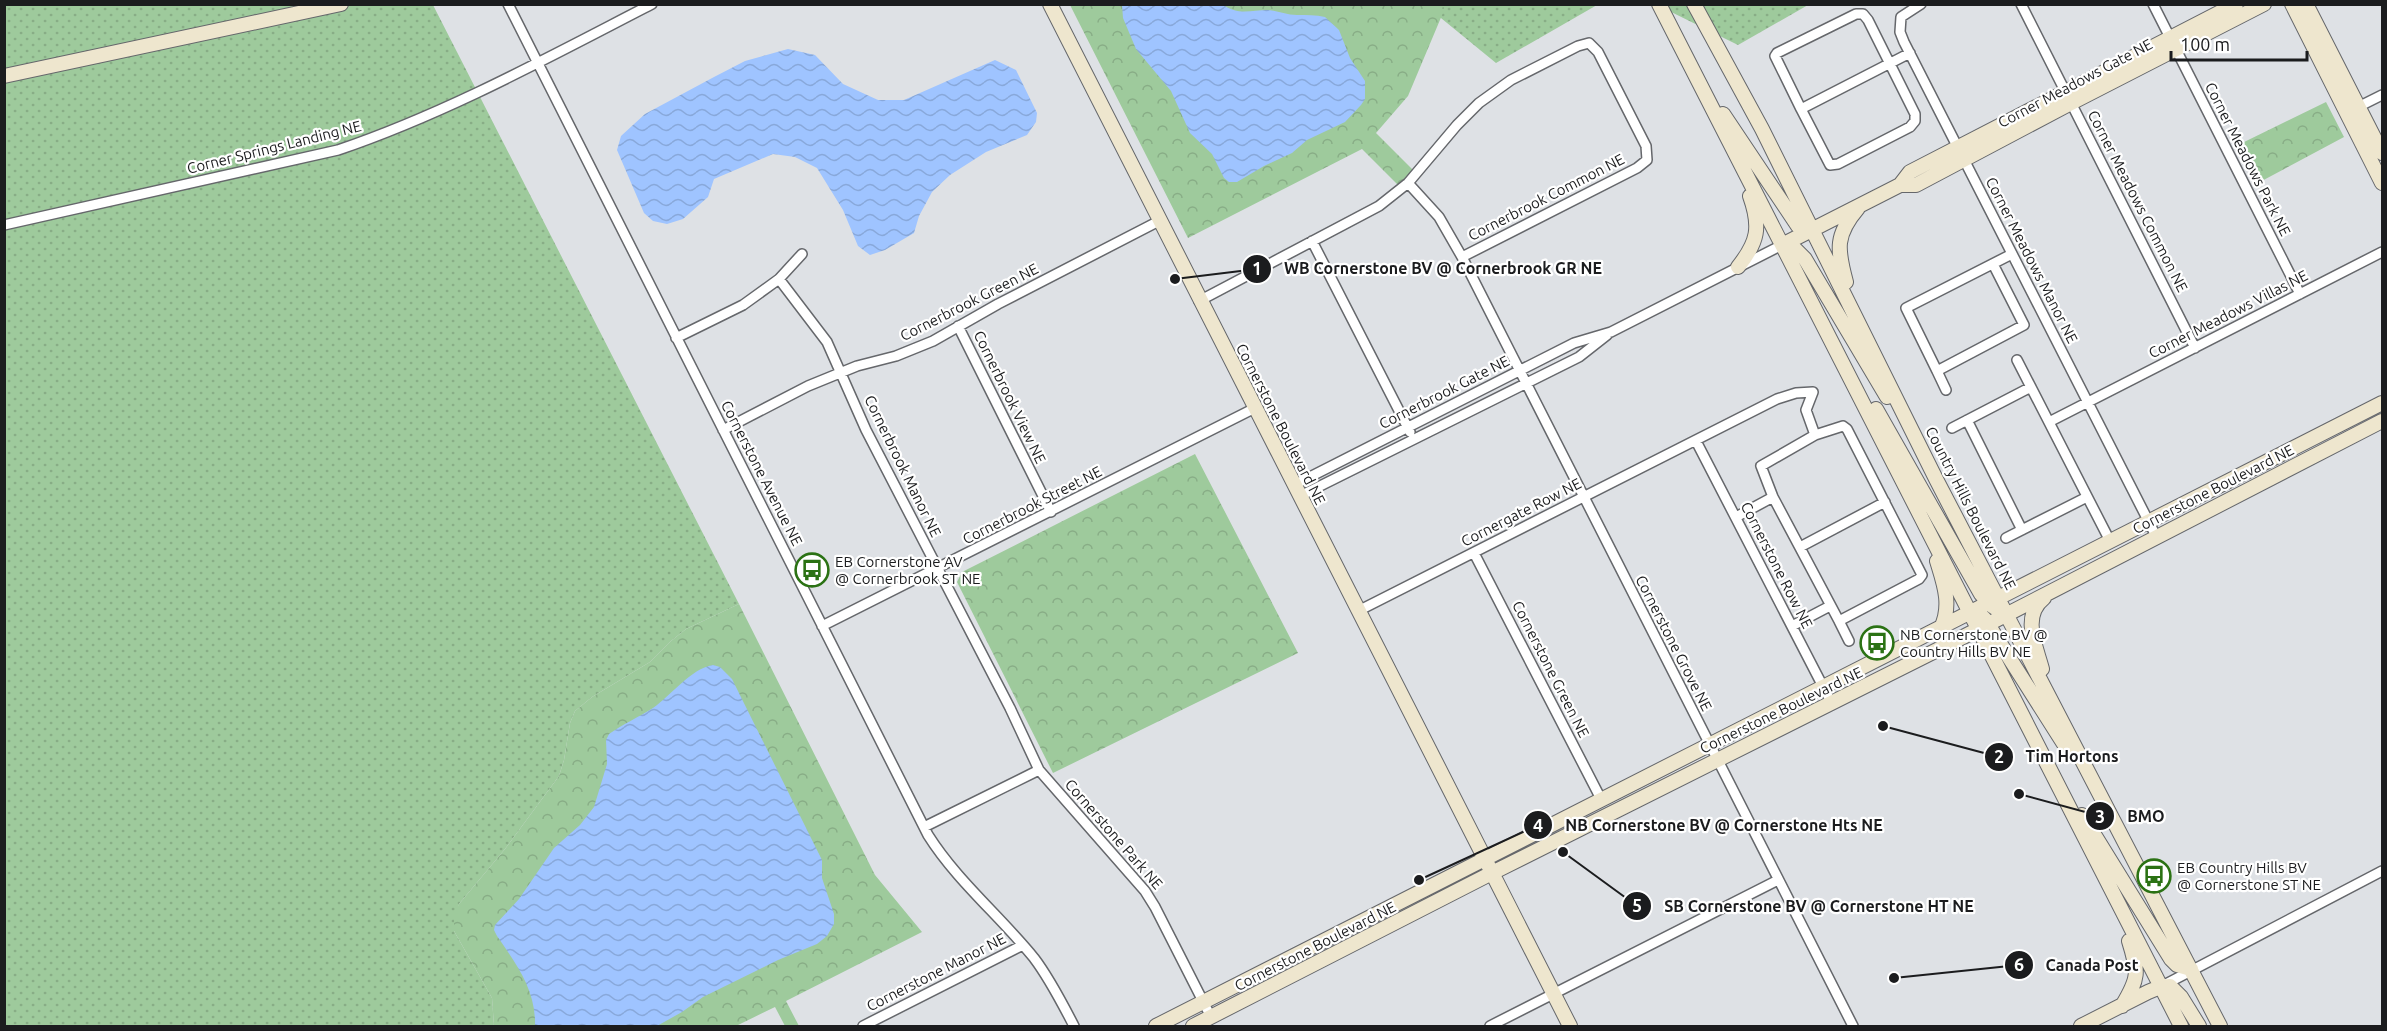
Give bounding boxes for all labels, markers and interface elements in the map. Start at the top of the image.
scale bar [2171,24,2308,62]
text: 100 m [2180,34,2230,54]
street label: Corner Meadows Gate NE [1995,35,2155,131]
street label: Corner Meadows Park NE [2202,79,2294,239]
street label: Corner Meadows Common NE [2085,107,2191,295]
street label: Corner Springs Landing NE [185,117,363,177]
street label: Cornerbrook Common NE [1465,150,1627,244]
street label: Corner Meadows Manor NE [1983,174,2081,346]
callout: WB Cornerstone BV @ Cornerbrook GR NE [1242,252,1614,286]
text: 1 [1252,258,1262,278]
text: WB Cornerstone BV @ Cornerbrook GR NE [1284,259,1602,277]
street label: Cornerbrook Green NE [897,260,1041,344]
street label: Corner Meadows Villas NE [2146,266,2310,362]
street label: Cornerbrook View NE [971,328,1049,466]
street label: Cornerstone Boulevard NE [1233,341,1329,507]
street label: Cornerbrook Gate NE [1376,352,1512,432]
street label: Cornerbrook Manor NE [861,392,945,540]
street label: Cornerstone Avenue NE [718,398,806,548]
street label: Country Hills Boulevard NE [1922,424,2020,592]
street label: Cornerstone Boulevard NE [2130,441,2296,537]
street label: Cornerbrook Street NE [960,463,1104,547]
street label: Cornergate Row NE [1458,474,1584,550]
street label: Cornerstone Row NE [1738,499,1816,631]
bus stop icon: EB Cornerstone AV @ Cornerbrook ST NE [794,552,830,588]
place label: EB Cornerstone AV @ Cornerbrook ST NE [835,553,981,587]
street label: Cornerstone Grove NE [1632,572,1716,714]
street label: Cornerstone Green NE [1509,598,1593,740]
bus stop icon: NB Cornerstone BV @ Country Hills BV NE [1859,625,1895,661]
place label: NB Cornerstone BV @ Country Hills BV NE [1900,626,2048,660]
street label: Cornerstone Boulevard NE [1697,663,1865,757]
callout: Tim Hortons [1984,740,2131,774]
text: 2 [1994,746,2004,766]
text: Tim Hortons [2025,747,2119,765]
street label: Cornerstone Park NE [1062,776,1166,892]
callout: BMO [2085,799,2177,833]
text: 3 [2095,806,2105,826]
text: BMO [2127,807,2165,825]
callout: NB Cornerstone BV @ Cornerstone Hts NE [1523,808,1895,842]
text: 4 [1533,815,1543,835]
text: NB Cornerstone BV @ Cornerstone Hts NE [1565,816,1883,834]
bus stop icon: EB Country Hills BV @ Cornerstone ST NE [2136,858,2172,894]
place label: EB Country Hills BV @ Cornerstone ST NE [2177,859,2321,893]
callout: SB Cornerstone BV @ Cornerstone HT NE [1622,889,1986,923]
text: 5 [1632,895,1642,915]
text: SB Cornerstone BV @ Cornerstone HT NE [1664,897,1974,915]
street label: Cornerstone Boulevard NE [1232,898,1398,994]
street label: Cornerstone Manor NE [864,929,1008,1015]
callout: Canada Post [2004,948,2151,982]
text: 6 [2014,954,2024,974]
text: Canada Post [2045,956,2139,974]

